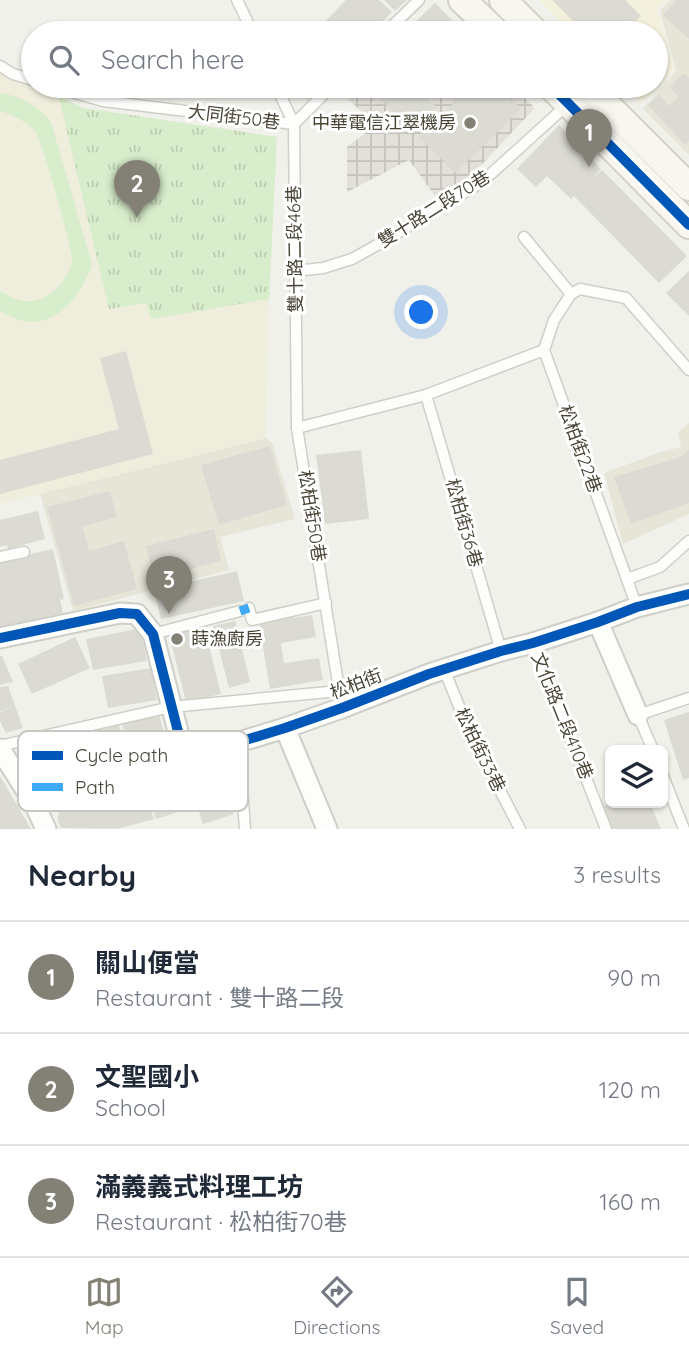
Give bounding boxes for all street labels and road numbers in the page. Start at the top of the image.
street label: 大同街50巷 [187,99,281,134]
street label: 雙十路二段70巷 [373,165,494,252]
street label: 雙十路二段46巷 [282,185,307,313]
street label: 松柏街22巷 [554,402,607,496]
street label: 松柏街50巷 [294,468,331,563]
street label: 松柏街36巷 [441,476,488,570]
street label: 文化路二段410巷 [527,649,598,783]
street label: 松柏街 [326,663,385,704]
street label: 松柏街33巷 [450,704,511,796]

